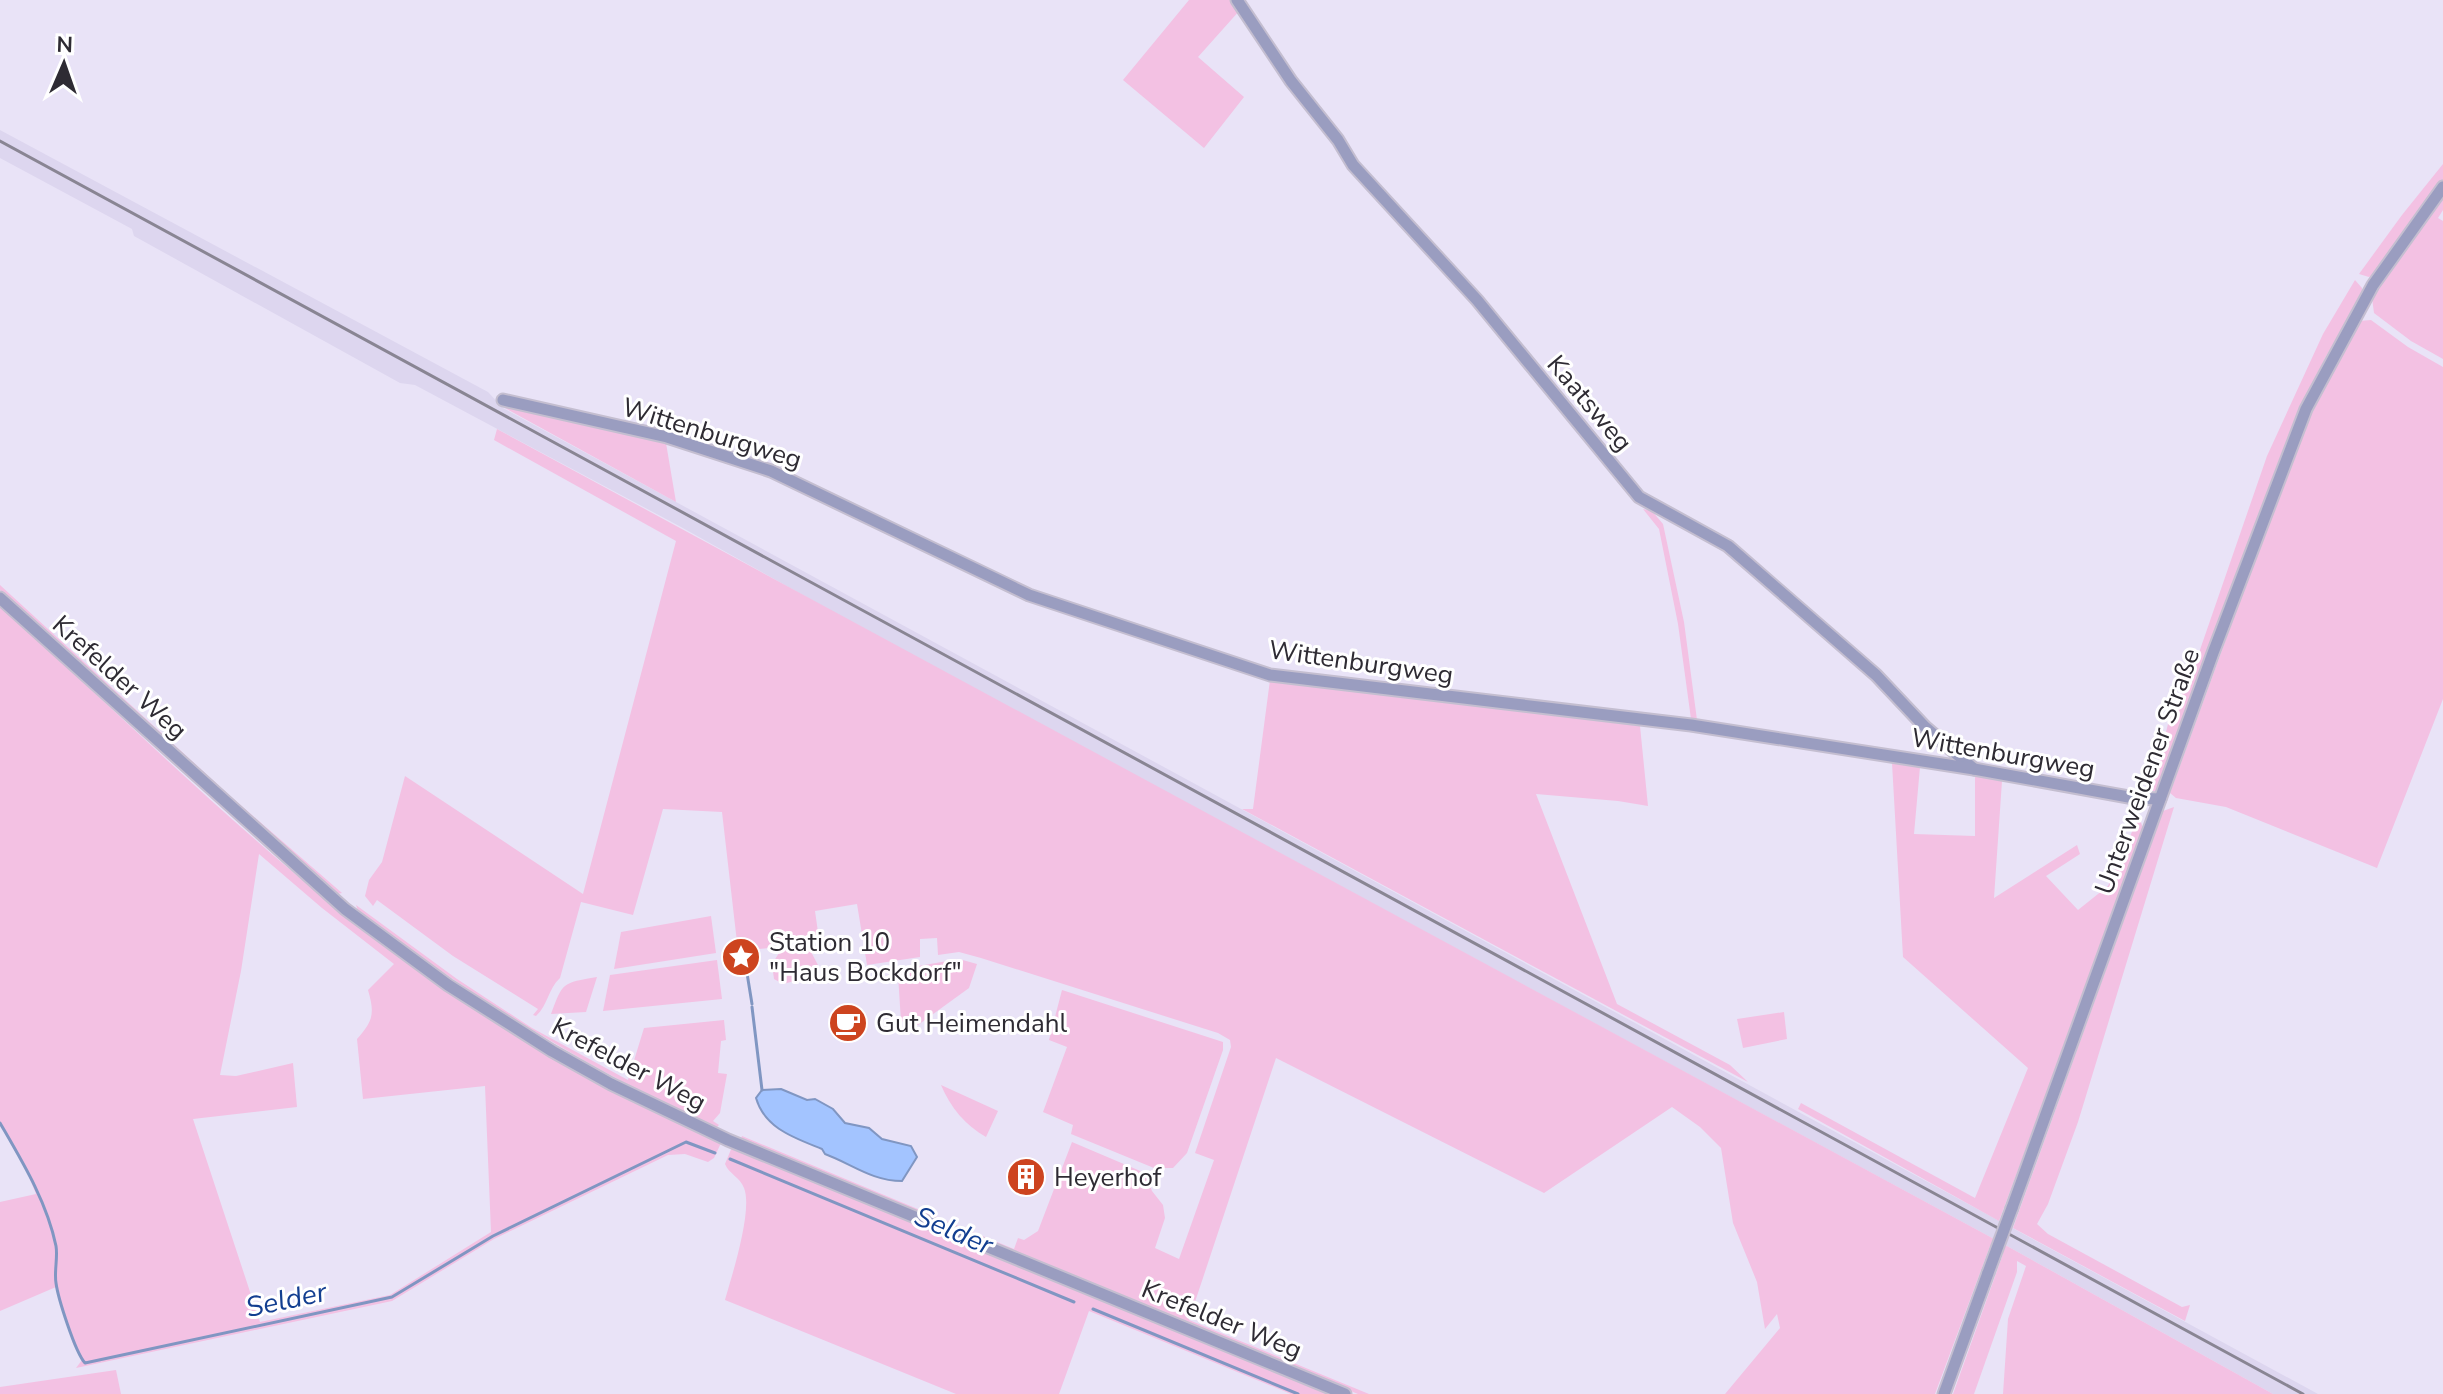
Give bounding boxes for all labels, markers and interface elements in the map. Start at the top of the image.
north arrow [24,24,104,104]
text: N [56,30,73,60]
street label: Kaatsweg [1539,348,1640,459]
street label: Wittenburgweg [618,390,806,477]
street label: Krefelder Weg [45,607,195,747]
street label: Wittenburgweg [1266,632,1455,693]
street label: Unterweidener Straße [2087,643,2208,899]
street label: Wittenburgweg [1908,720,2097,787]
place label: Station 10 "Haus Bockdorf" [769,925,962,990]
place icon: Station 10 "Haus Bockdorf" [720,936,762,978]
cafe icon: Gut Heimendahl [827,1002,869,1044]
place label: Gut Heimendahl [876,1006,1067,1041]
street label: Krefelder Weg [545,1009,712,1120]
building icon: Heyerhof [1005,1156,1047,1198]
place label: Heyerhof [1054,1160,1162,1195]
water label: Selder [909,1198,999,1265]
street label: Krefelder Weg [1136,1271,1307,1368]
water label: Selder [242,1273,331,1327]

